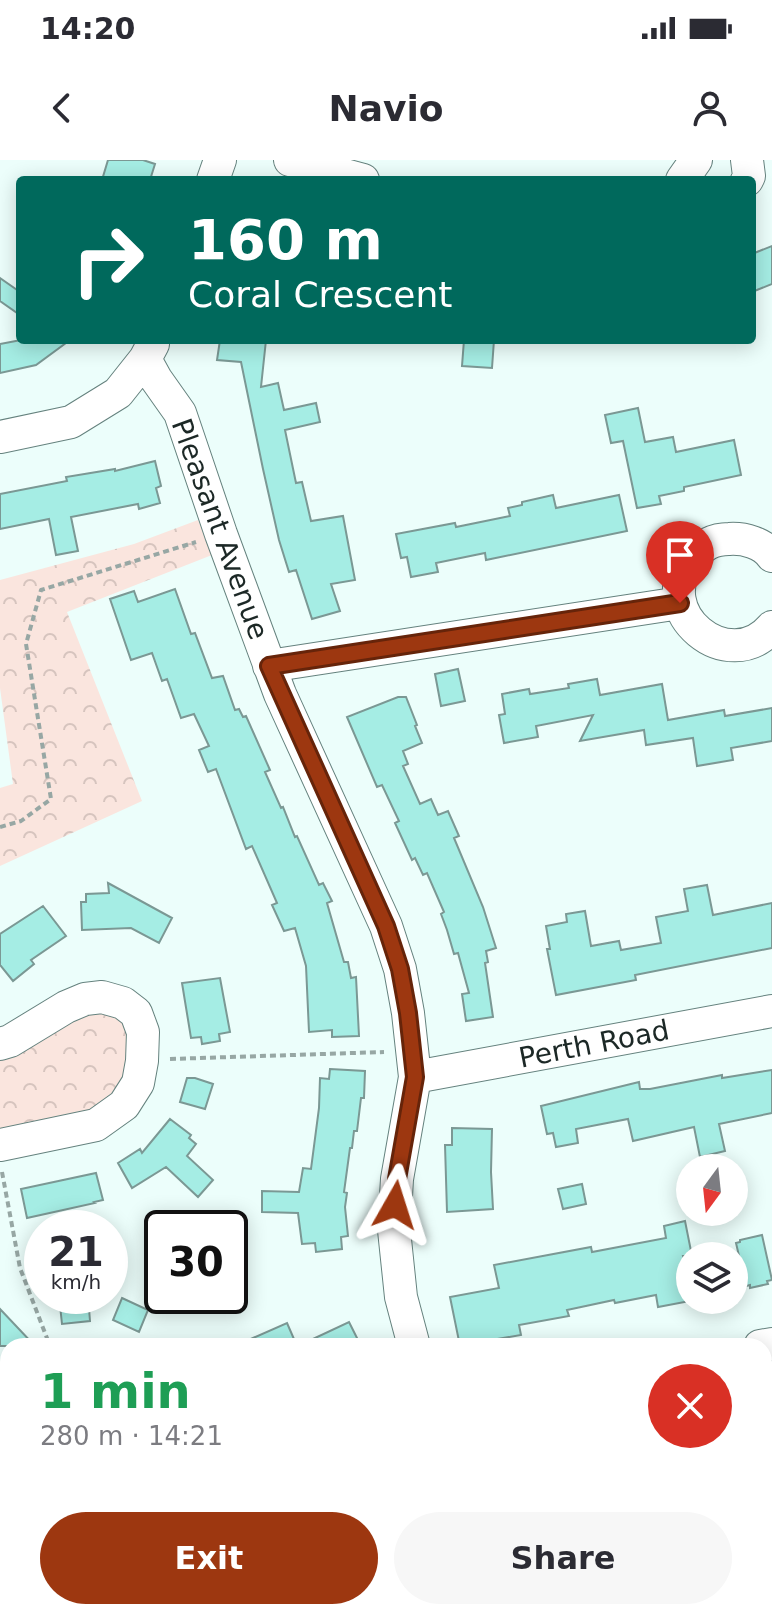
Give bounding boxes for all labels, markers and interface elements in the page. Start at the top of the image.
text: 14:20 [40,11,136,46]
icon: back [40,86,84,130]
icon: person [688,86,732,130]
text: Navio [329,88,443,129]
text: 160 m [188,207,383,272]
icon: right [56,208,160,312]
text: Coral Crescent [188,274,452,315]
street label: Pleasant Avenue [165,414,275,644]
pin [646,521,714,603]
icon: arrive [658,533,702,577]
street label: Perth Road [516,1013,672,1075]
north arrow [676,1154,748,1226]
map controls [676,1154,748,1314]
position arrow [353,1163,437,1247]
speed limit sign: 30 [144,1210,248,1314]
text: 21 [48,1229,104,1275]
button: layers [676,1242,748,1314]
text: km/h [51,1270,101,1294]
text: 1 min [40,1363,191,1419]
button: close [648,1364,732,1448]
text: 280 m · 14:21 [40,1421,223,1451]
button: Exit [40,1512,378,1604]
button: Share [394,1512,732,1604]

